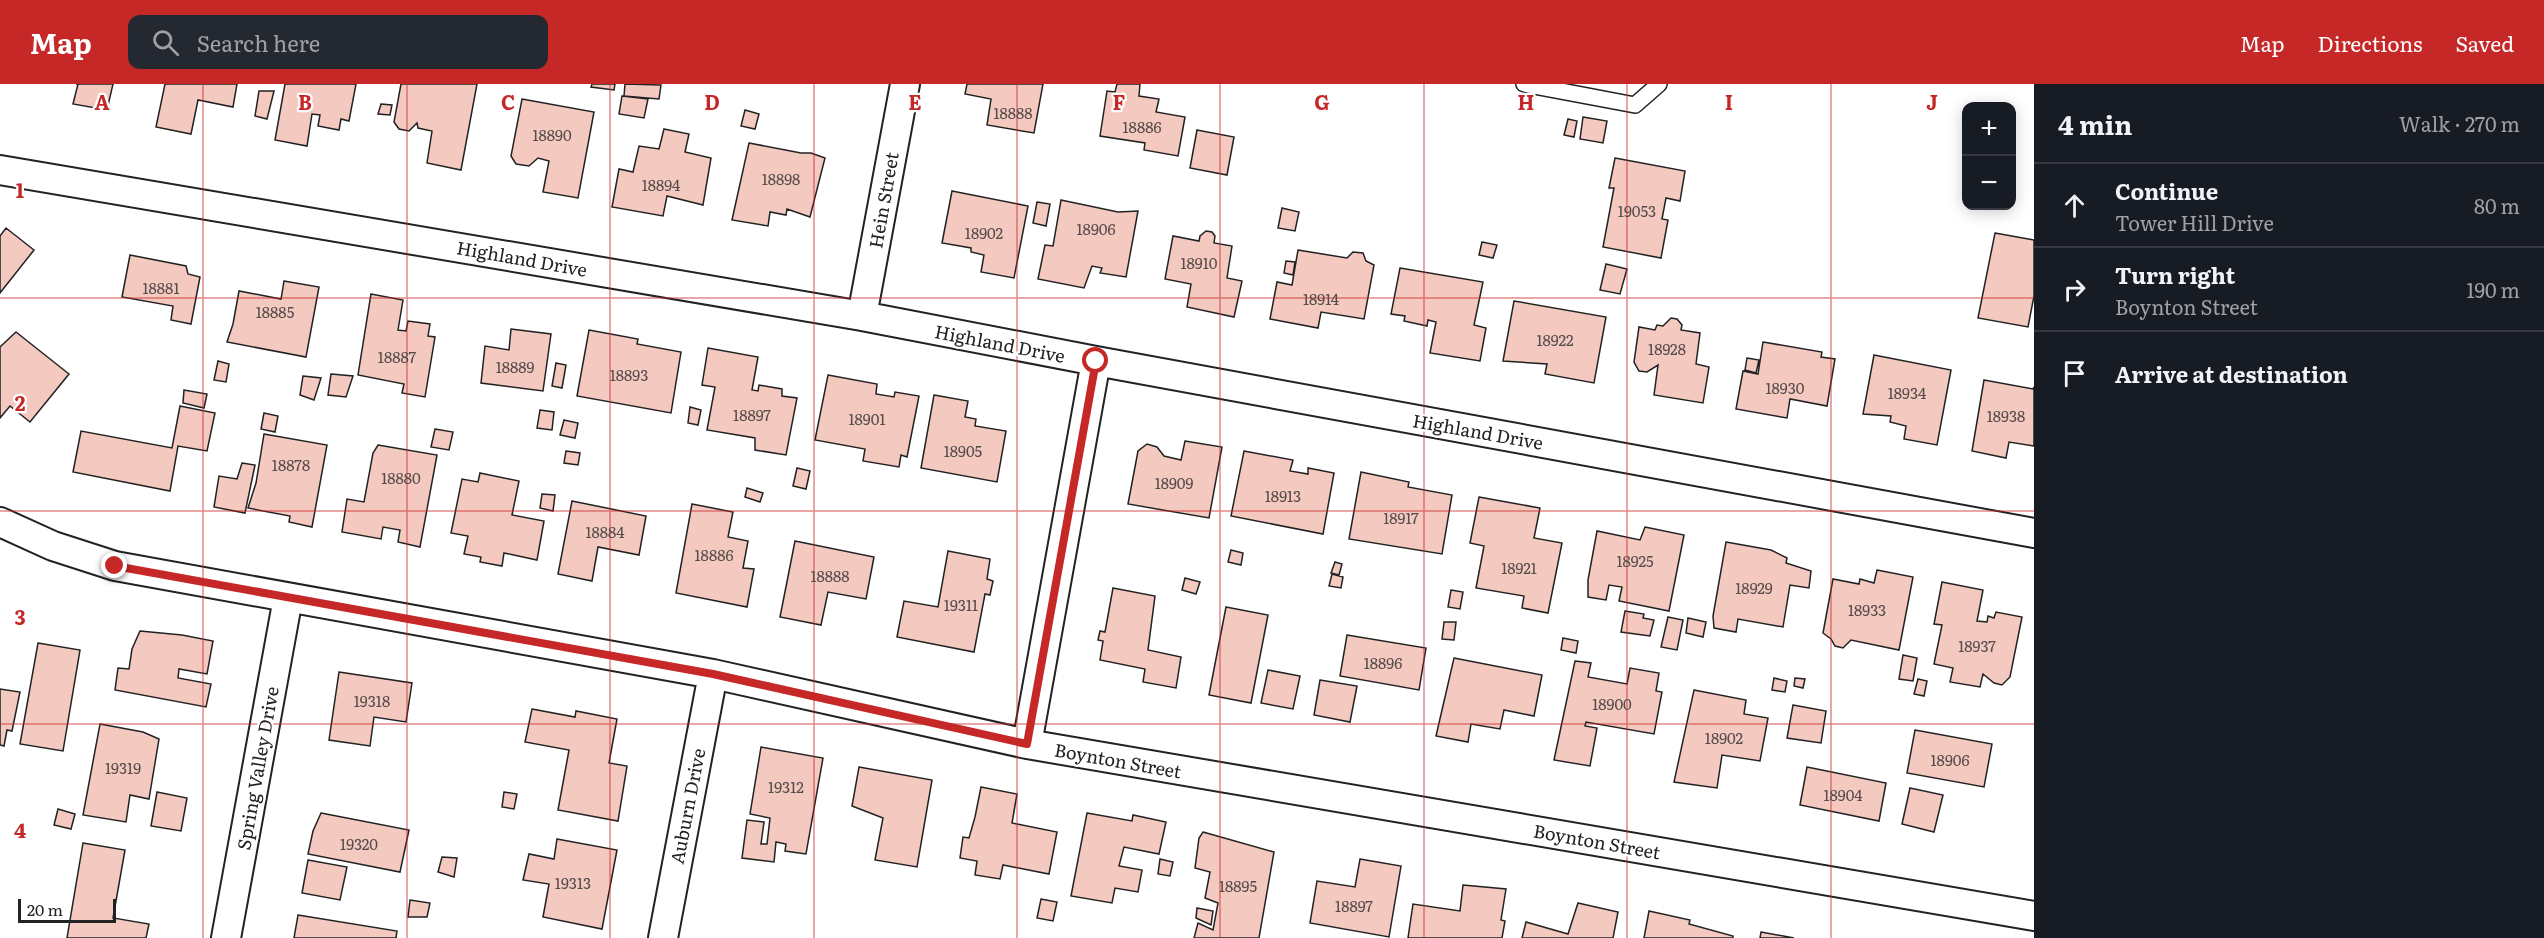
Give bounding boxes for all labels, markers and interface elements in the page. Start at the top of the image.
search box [128,15,548,69]
text: Map [30,21,92,63]
icon: search [149,26,182,59]
text: Search here [197,26,320,59]
text: Map [2240,27,2285,58]
text: Directions [2318,27,2423,58]
text: Saved [2456,27,2514,58]
text: A [94,86,110,116]
text: B [298,86,312,116]
text: C [501,86,515,116]
text: D [704,86,720,116]
text: E [908,86,922,116]
text: F [1113,86,1126,116]
text: G [1314,86,1330,116]
text: H [1518,86,1534,116]
text: I [1725,86,1733,116]
text: J [1926,86,1938,116]
house number: 18888 [993,101,1033,124]
map controls [1962,102,2016,210]
button: + [1962,102,2016,156]
text: 4 min [2058,104,2132,143]
text: Walk · 270 m [2399,108,2520,138]
house number: 18886 [1123,115,1161,138]
house number: 18890 [532,123,572,146]
street label: Hein Street [861,149,905,250]
button: − [1962,156,2016,210]
house number: 18898 [762,167,800,190]
house number: 18894 [642,173,680,196]
text: 1 [16,174,24,204]
text: Continue [2115,174,2218,207]
icon: ahead [2058,189,2091,222]
text: 80 m [2474,190,2520,220]
house number: 19053 [1618,199,1656,222]
text: Tower Hill Drive [2115,207,2274,237]
house number: 18906 [1077,217,1115,240]
house number: 18902 [965,221,1004,244]
street label: Highland Drive [455,233,589,283]
house number: 18910 [1181,251,1218,274]
text: Turn right [2115,258,2235,291]
icon: right [2058,273,2091,306]
text: 190 m [2466,274,2520,304]
house number: 18881 [142,276,180,299]
house number: 18914 [1303,287,1339,310]
text: Boynton Street [2115,291,2258,321]
house number: 18885 [256,300,295,323]
street label: Highland Drive [933,317,1067,369]
house number: 18922 [1536,328,1574,351]
house number: 18928 [1648,337,1686,360]
house number: 18887 [378,345,417,368]
route start [1082,347,1108,373]
house number: 18889 [496,355,535,378]
icon: arrive [2058,357,2091,390]
text: Arrive at destination [2115,357,2348,390]
house number: 18893 [610,363,648,386]
house number: 18930 [1765,376,1805,399]
house number: 18934 [1888,381,1926,404]
text: 2 [15,387,26,417]
house number: 18897 [733,403,771,426]
house number: 18938 [1987,404,2025,427]
street label: Highland Drive [1411,406,1545,456]
house number: 18901 [849,407,886,430]
house number: 18905 [944,439,983,462]
house number: 18878 [272,453,310,476]
house number: 18880 [381,466,421,489]
house number: 18909 [1155,471,1194,494]
house number: 18913 [1265,484,1301,507]
house number: 18917 [1383,506,1419,529]
house number: 18884 [585,520,625,543]
house number: 18886 [695,543,733,566]
house number: 18925 [1616,549,1654,572]
route end [101,552,127,578]
house number: 18921 [1501,556,1537,579]
house number: 18888 [810,564,850,587]
house number: 18929 [1735,576,1773,599]
house number: 19311 [944,593,978,616]
house number: 18933 [1848,598,1886,621]
text: 3 [14,601,26,631]
house number: 18937 [1958,634,1996,657]
house number: 18896 [1364,651,1402,674]
street label: Spring Valley Drive [229,684,285,852]
house number: 19318 [354,689,390,712]
house number: 18900 [1592,692,1632,715]
house number: 18902 [1705,726,1744,749]
street label: Boynton Street [1052,736,1184,785]
street label: Auburn Drive [663,746,711,866]
house number: 18906 [1931,748,1969,771]
house number: 19319 [105,756,141,779]
house number: 19312 [768,775,804,798]
house number: 18904 [1823,783,1863,806]
text: 4 [14,814,26,844]
street label: Boynton Street [1531,817,1663,866]
house number: 19320 [340,832,378,855]
house number: 19313 [555,871,591,894]
house number: 18895 [1219,874,1257,897]
house number: 18897 [1335,894,1373,917]
scale bar [18,896,116,924]
text: 20 m [27,897,63,921]

